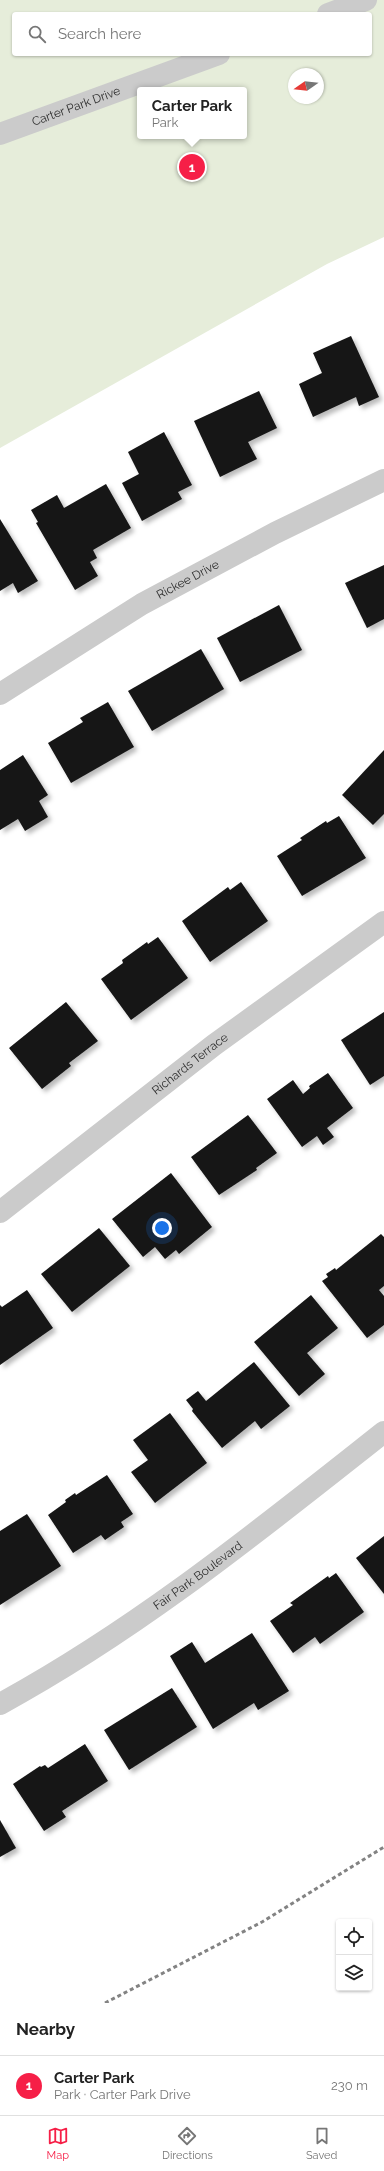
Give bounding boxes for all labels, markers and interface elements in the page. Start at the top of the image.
search box [12,12,372,56]
icon: search [26,23,48,45]
text: Search here [58,25,141,43]
north arrow [288,68,324,104]
street label: Carter Park Drive [30,84,122,129]
popup [137,87,247,139]
text: Carter Park [152,97,232,115]
text: Park [152,115,178,130]
pin: 1 [179,152,205,182]
street label: Rickee Drive [154,557,221,602]
street label: Richards Terrace [149,1030,231,1098]
your location [152,1218,172,1238]
street label: Fair Park Boulevard [151,1538,245,1613]
map controls [336,1919,372,1991]
button: locate [336,1919,372,1955]
button: layers [336,1955,372,1991]
text: Nearby [16,2019,75,2039]
text: Carter Park [54,2069,134,2087]
text: 1 [26,2078,32,2093]
text: 230 m [331,2078,368,2093]
text: Park · Carter Park Drive [54,2087,191,2102]
tab: Map [47,2125,69,2162]
tab: Directions [162,2125,213,2162]
tab: Saved [306,2125,337,2162]

